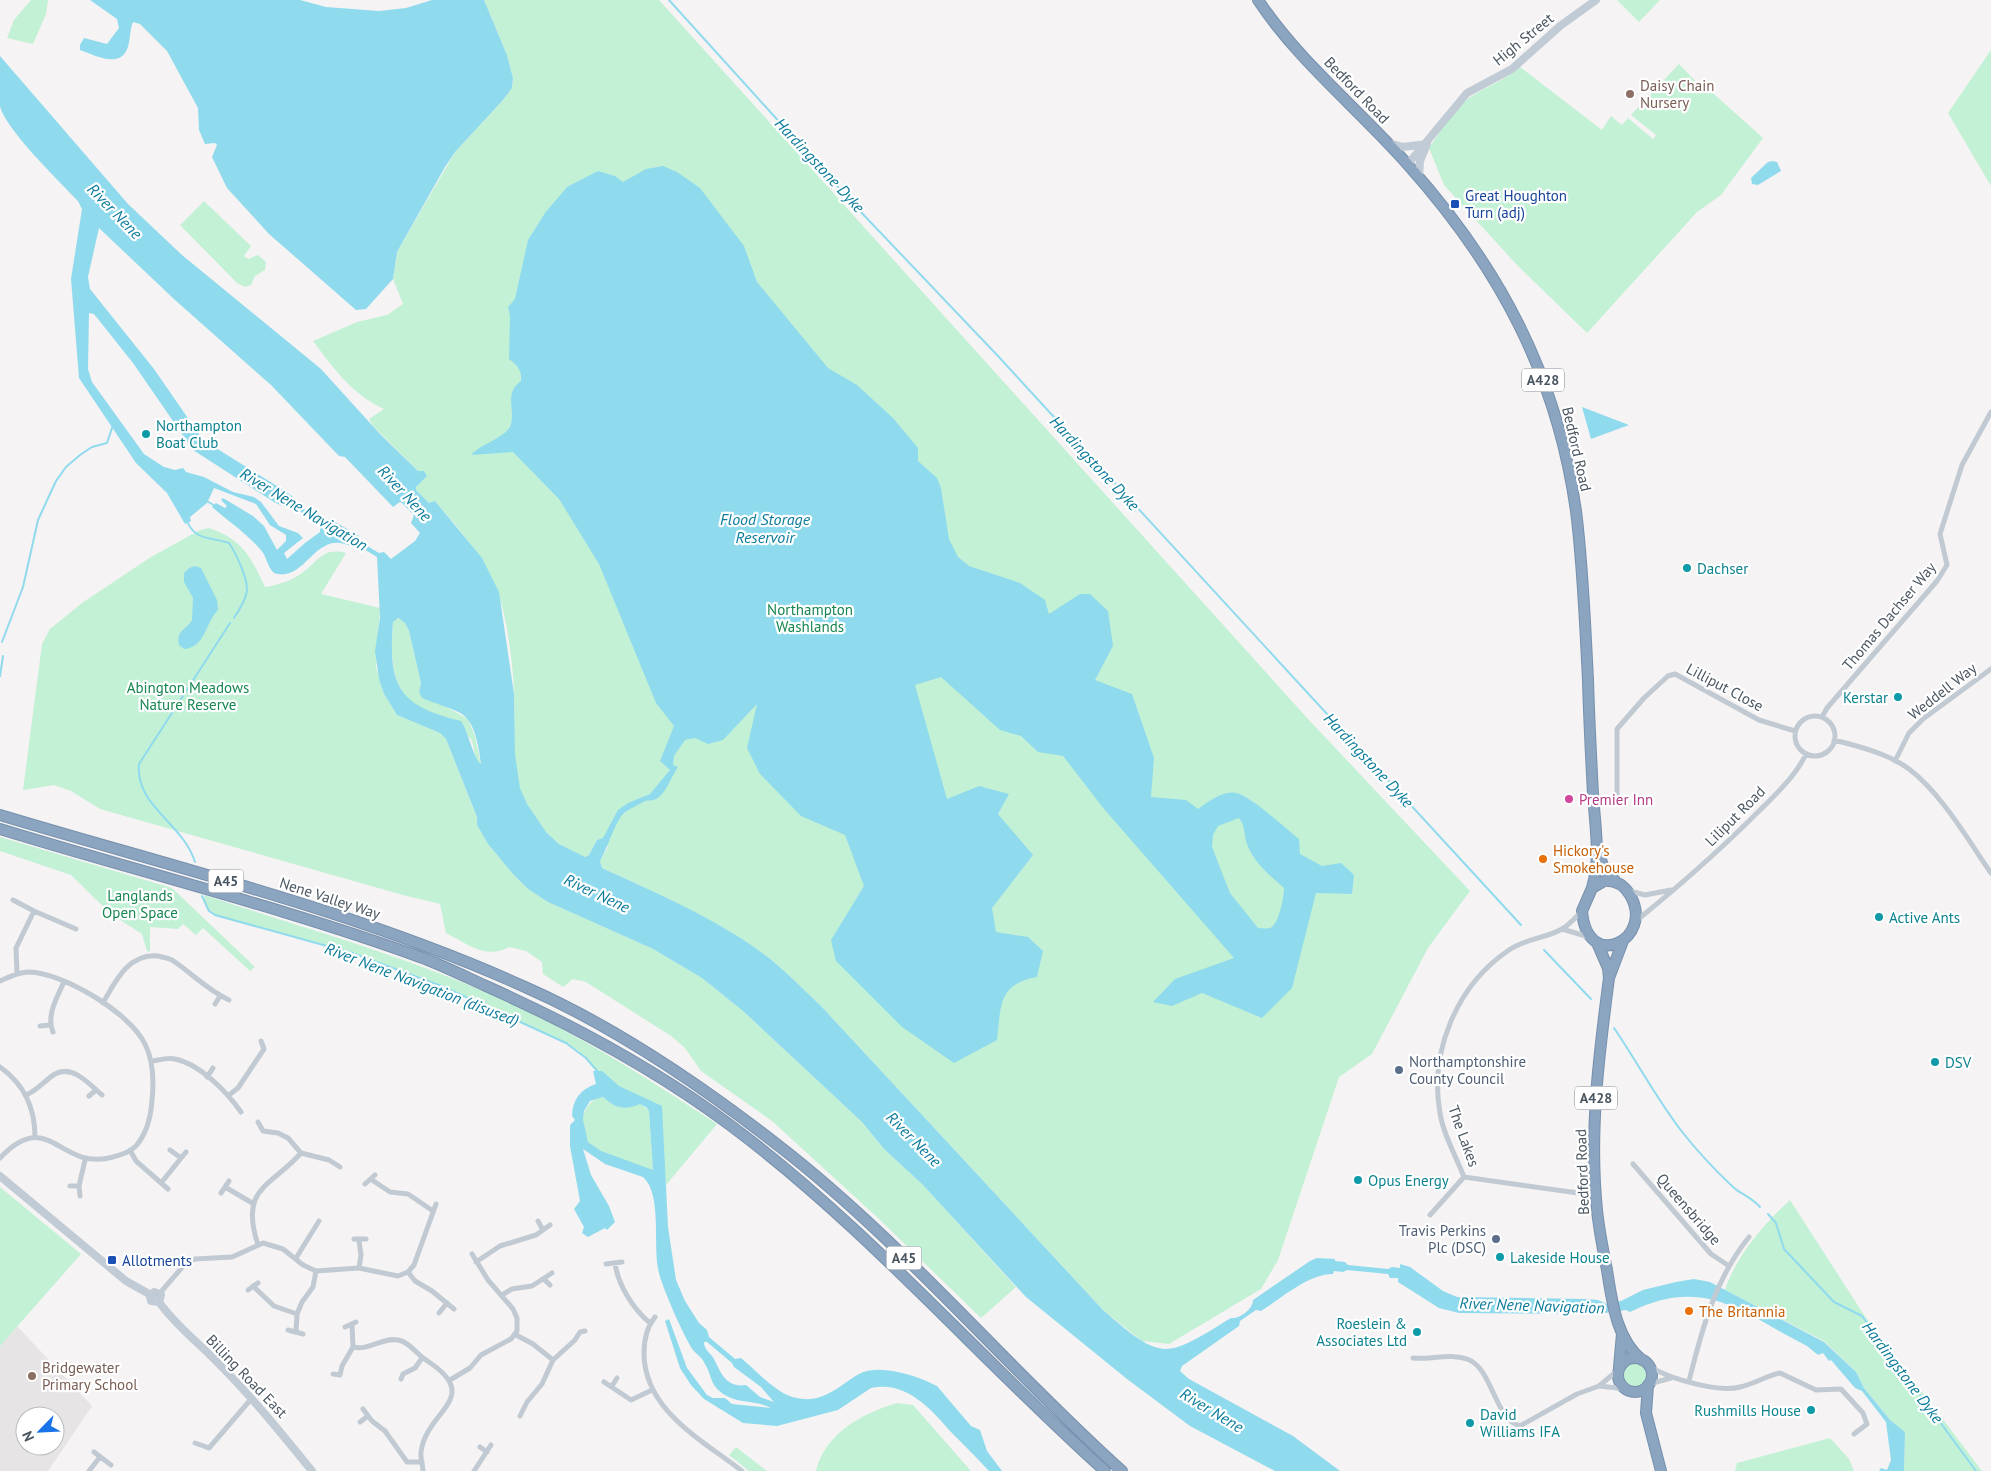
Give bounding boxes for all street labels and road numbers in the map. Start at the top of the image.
street label: High Street [1489,9,1557,69]
street label: Bedford Road [1320,52,1394,128]
road number: A428 [1522,368,1564,392]
street label: Bedford Road [1558,405,1596,493]
street label: Thomas Dachser Way [1838,558,1940,674]
street label: Weddell Way [1904,658,1980,724]
street label: Lilliput Close [1683,659,1767,715]
street label: Liliput Road [1701,782,1769,850]
road number: A45 [208,869,244,892]
street label: Nene Valley Way [277,873,383,923]
road number: A428 [1575,1086,1617,1110]
street label: The Lakes [1444,1103,1484,1169]
street label: Bedford Road [1571,1129,1593,1215]
street label: Queensbridge [1653,1169,1725,1249]
road number: A45 [886,1246,922,1270]
street label: Billing Road East [202,1330,292,1422]

